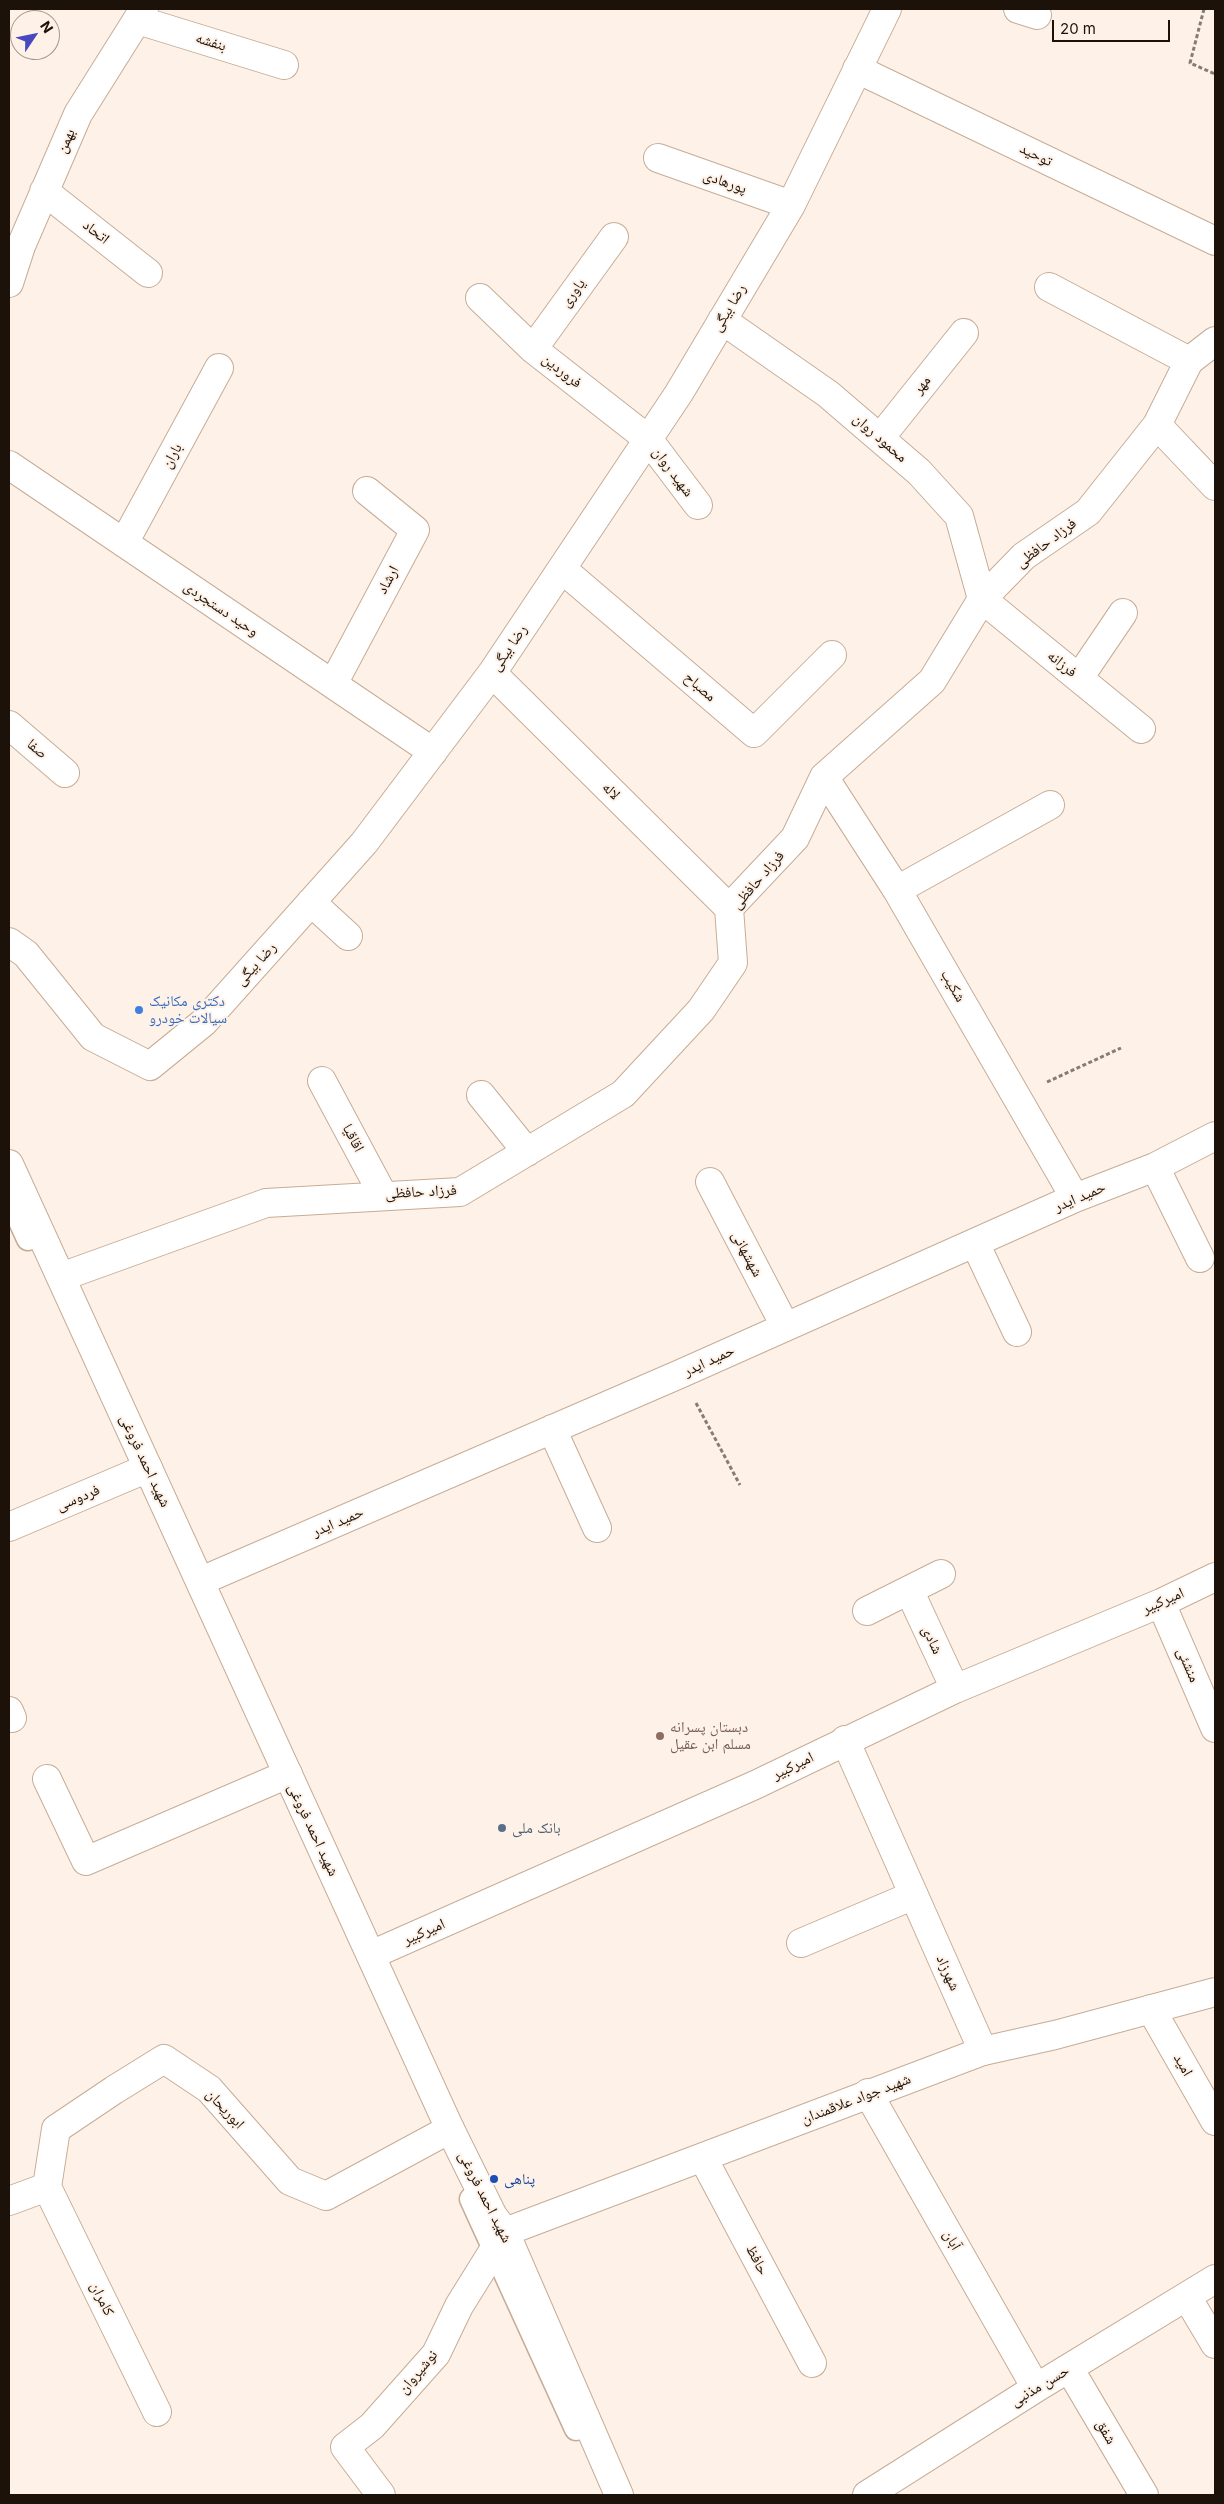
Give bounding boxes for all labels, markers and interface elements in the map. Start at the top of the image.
north arrow [10,10,60,60]
scale bar [1054,10,1172,42]
text: N [37,18,57,36]
text: 20 m [1060,19,1096,38]
street label: بنفشه [194,29,228,55]
street label: بهمن [53,126,79,156]
street label: توحید [1017,139,1055,171]
street label: پورهادی [701,166,749,198]
street label: اتحاد [79,216,113,248]
street label: یاوری [557,275,589,311]
street label: رضا بیگی [708,281,750,335]
street label: فروردین [539,350,585,392]
street label: مهر [909,372,935,398]
street label: محمود روان [849,410,911,466]
street label: باران [158,440,186,472]
street label: شهید روان [649,444,697,500]
street label: فرزاد حافظی [1012,514,1080,572]
street label: ارشاد [373,563,403,597]
street label: وحید دستجردی [180,577,262,641]
street label: رضا بیگی [487,621,531,675]
street label: فرزانه [1044,647,1080,681]
street label: مصباح [680,668,720,706]
street label: صفا [23,735,51,763]
street label: لاله [598,778,624,804]
street label: فرزاد حافظی [728,847,788,913]
street label: رضا بیگی [232,939,280,989]
street label: شکیب [937,967,969,1005]
place label: دکتری مکانیک سیالات خودرو [149,992,227,1027]
marker: دکتری مکانیک سیالات خودرو [133,1004,145,1016]
street label: اقاقیا [338,1121,368,1155]
street label: حمید ایدر [1052,1178,1108,1216]
street label: فرزاد حافظی [385,1181,457,1203]
street label: شهشهانی [727,1228,767,1280]
street label: حمید ایدر [681,1341,737,1381]
street label: شهید احمد فروغی [116,1412,174,1510]
street label: فردوسی [53,1481,103,1515]
street label: حمید ایدر [310,1503,366,1541]
street label: امیرکبیر [1139,1584,1187,1618]
street label: شادی [918,1623,946,1657]
street label: منشئی [1173,1645,1203,1685]
place label: دبستان پسرانه مسلم ابن عقیل [670,1718,751,1753]
marker: دبستان پسرانه مسلم ابن عقیل [654,1730,666,1742]
street label: امیرکبیر [769,1748,817,1784]
street label: شهید احمد فروغی [284,1781,342,1879]
place label: بانک ملی [512,1819,561,1837]
marker: بانک ملی [496,1822,508,1834]
street label: امیرکبیر [400,1915,448,1949]
street label: شهرزاد [932,1952,964,1994]
street label: امید [1169,2051,1197,2079]
street label: شهید جواد علاقمندان [799,2070,913,2128]
street label: ابوریحان [202,2085,248,2133]
street label: شهید احمد فروغی [454,2148,516,2246]
place label: پناهی [504,2170,535,2188]
marker: پناهی [488,2173,500,2185]
street label: آبان [939,2227,965,2253]
street label: حافظ [742,2242,772,2278]
street label: کامران [86,2279,118,2319]
street label: نوشیروان [394,2346,442,2398]
street label: حسن مذنبی [1007,2361,1073,2411]
street label: شفق [1092,2417,1120,2447]

